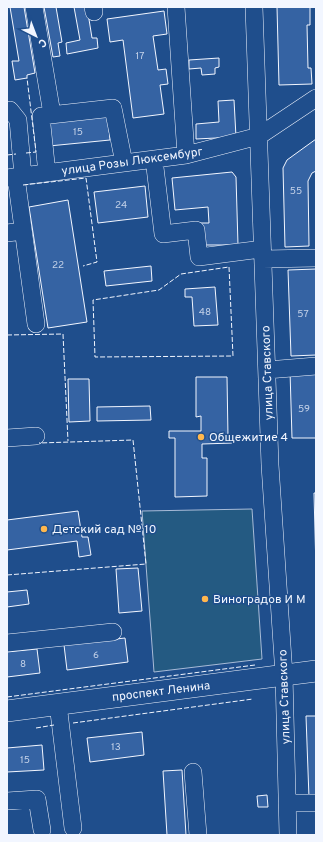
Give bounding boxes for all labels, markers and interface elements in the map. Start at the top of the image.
north arrow [16,16,56,56]
text: С [35,35,49,50]
house number: 17 [136,50,144,63]
house number: 15 [73,126,83,139]
street label: улица Розы Люксембург [61,144,204,180]
house number: 55 [290,185,302,198]
house number: 24 [115,199,127,212]
house number: 22 [52,259,64,272]
house number: 48 [199,306,211,319]
house number: 57 [297,308,309,321]
street label: улица Ставского [258,325,278,421]
house number: 59 [298,403,310,416]
place label: Общежитие 4 [209,430,288,446]
marker: Общежитие 4 [196,432,206,442]
place label: Детский сад № 10 [52,522,157,538]
marker: Детский сад № 10 [39,524,49,534]
place label: Виноградов И М [213,592,306,608]
marker: Виноградов И М [200,594,210,604]
house number: 6 [93,649,99,662]
street label: улица Ставского [275,649,295,745]
house number: 8 [20,658,26,671]
street label: проспект Ленина [111,678,211,706]
house number: 13 [111,741,121,754]
house number: 15 [20,754,30,767]

